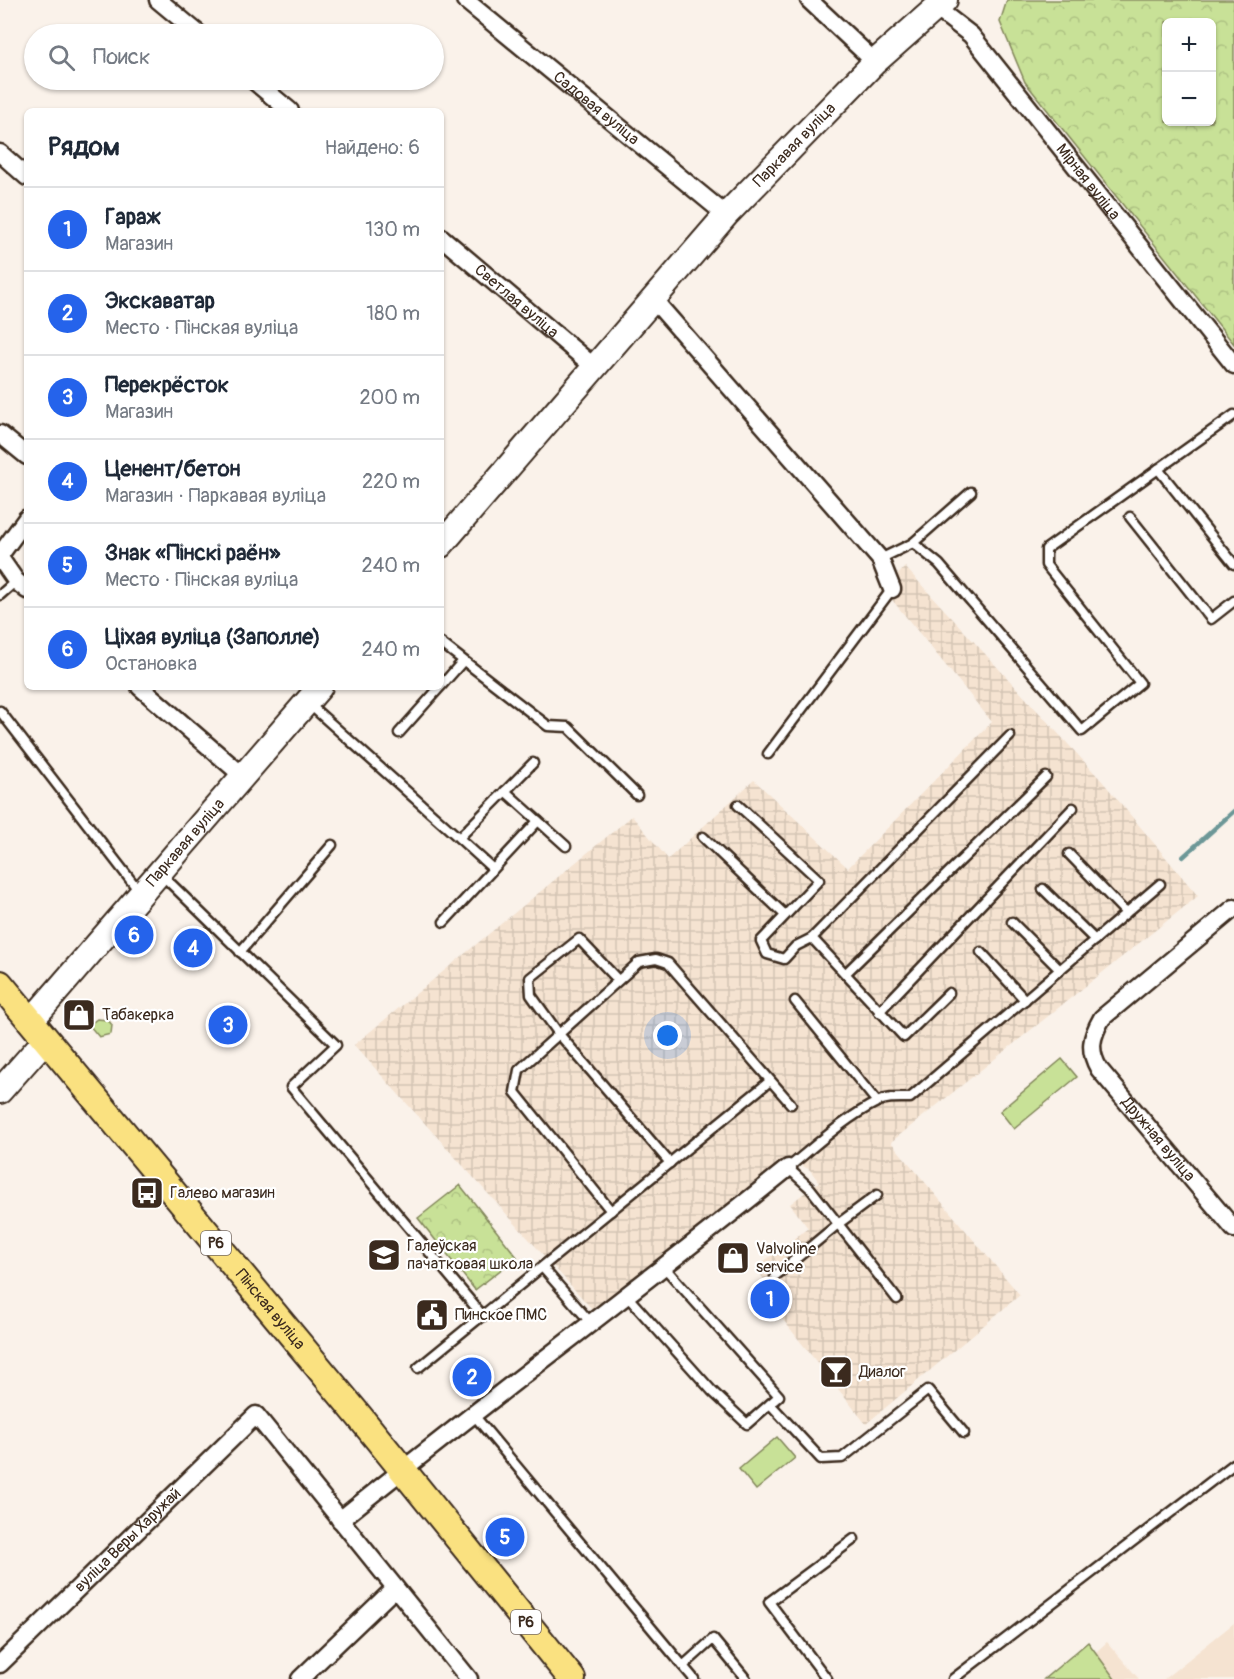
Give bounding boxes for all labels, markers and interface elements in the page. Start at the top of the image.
map controls [1162,18,1216,126]
button: + [1162,18,1216,72]
search box [24,24,444,90]
icon: search [45,41,78,74]
text: Поиск [93,43,150,71]
street label: Садовая вуліца [549,67,643,149]
button: − [1162,72,1216,126]
street label: Паркавая вуліца [749,98,840,191]
text: Рядом [48,131,120,163]
text: Найдено: 6 [325,135,420,160]
street label: Мірная вуліца [1052,140,1125,224]
text: Гараж [105,203,160,231]
text: 1 [64,217,71,242]
text: 130 m [365,217,420,242]
text: Магазин [105,231,173,256]
street label: Светлая вуліца [470,260,563,342]
text: Экскаватар [105,287,215,315]
text: 2 [62,301,73,326]
text: 180 m [366,301,420,326]
text: Место · Пінская вуліца [105,315,298,340]
text: Перекрёсток [105,371,229,399]
text: 3 [62,385,73,410]
text: 200 m [359,385,420,410]
text: Магазин [105,399,173,424]
text: Ценент/бетон [105,455,240,483]
text: 4 [62,469,73,494]
text: 220 m [362,469,420,494]
text: Магазин · Паркавая вуліца [105,483,326,508]
text: Знак «Пінскі раён» [105,539,280,567]
text: 5 [62,553,73,578]
text: 240 m [361,553,420,578]
text: Место · Пінская вуліца [105,567,298,592]
text: Ціхая вуліца (Заполле) [105,623,321,651]
text: 6 [62,637,73,662]
text: 240 m [361,637,420,662]
text: Остановка [105,651,197,676]
street label: Паркавая вуліца [142,794,229,891]
pin: 6 [114,912,154,958]
pin: 4 [174,926,212,970]
shop icon: Табакерка [61,997,97,1033]
pin: 3 [208,1002,248,1048]
place label: Табакерка [102,1005,174,1025]
your location [653,1021,682,1050]
street label: Дружная вуліца [1116,1092,1199,1185]
bus stop icon: Галево магазин [129,1175,165,1211]
place label: Галево магазин [170,1183,275,1203]
road number: Р6 [201,1231,231,1255]
place label: Галеўская пачатковая школа [407,1236,533,1274]
school or university icon: Галеўская пачатковая школа [366,1237,402,1273]
place label: Valvoline service [756,1239,816,1277]
shop icon: Valvoline service [715,1240,751,1276]
street label: Пінская вуліца [231,1265,310,1354]
pin: 1 [750,1276,790,1322]
public building icon: Пинское ПМС [414,1297,450,1333]
place label: Пинское ПМС [455,1305,547,1325]
pin: 2 [452,1354,492,1400]
bar icon: Диалог [818,1354,854,1390]
place label: Диалог [858,1362,906,1382]
street label: вуліца Веры Харужай [70,1484,185,1596]
pin: 5 [486,1514,524,1560]
road number: Р6 [511,1610,541,1634]

